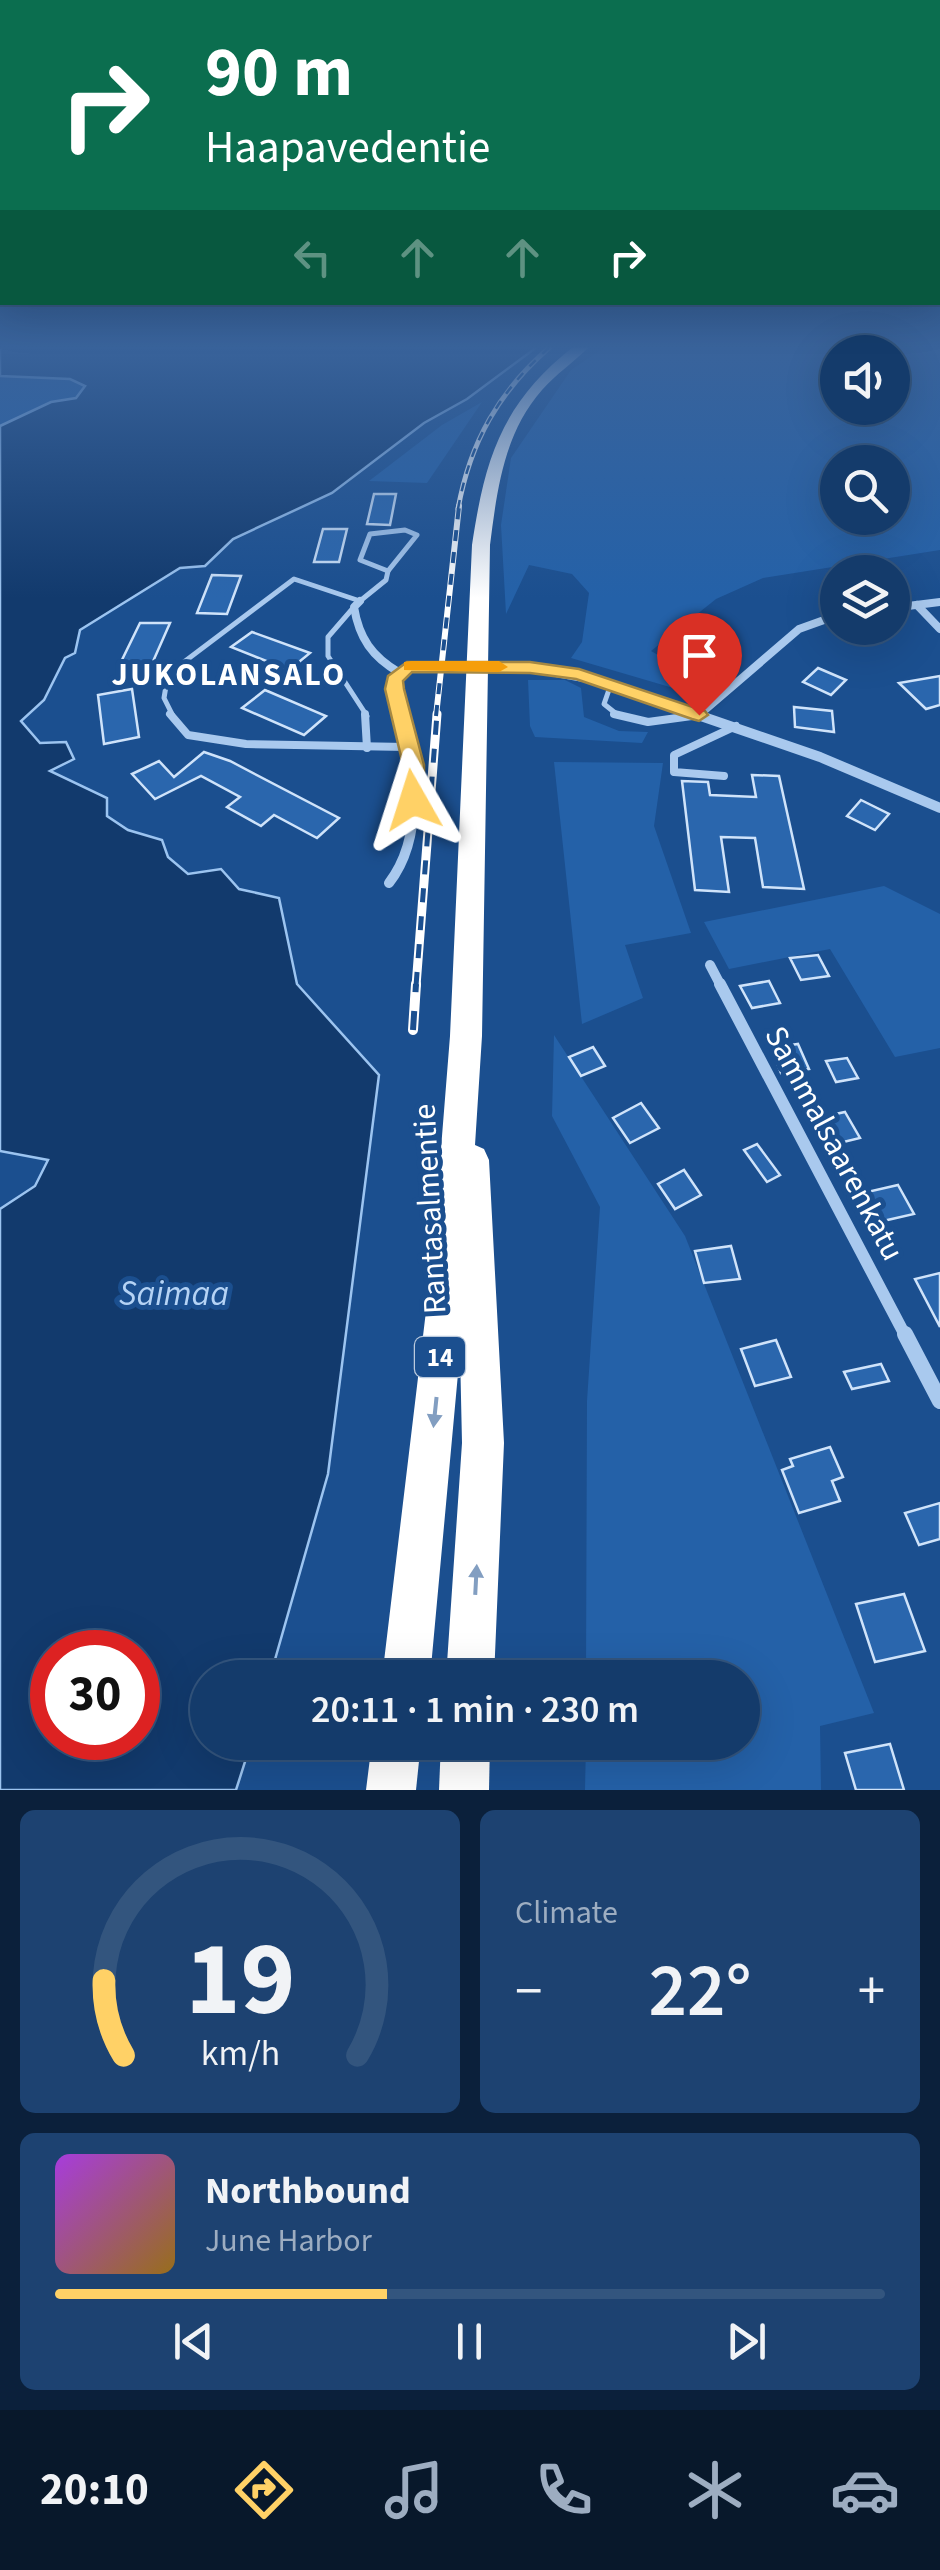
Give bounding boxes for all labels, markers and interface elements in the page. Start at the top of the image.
text: 90 m [205,23,353,123]
icon: right [40,40,170,170]
text: Haapavedentie [205,116,490,180]
icon: left [285,230,340,285]
icon: ahead [390,230,445,285]
icon: ahead [495,230,550,285]
icon: right [600,230,655,285]
map controls [820,335,910,645]
button: sound [820,335,910,425]
button: search [820,445,910,535]
button: layers [820,555,910,645]
pin [657,613,742,716]
icon: arrive [672,628,727,683]
district label: JUKOLANSALO [111,652,347,698]
position arrow [361,748,465,852]
street label: Sammalsaarenkatu [753,1018,915,1269]
street label: Rantasalmentie [402,1103,458,1315]
water label: Saimaa [119,1269,229,1319]
road number: 14 [415,1337,465,1377]
one-way arrow [427,1397,443,1429]
one-way arrow [468,1564,484,1596]
speed limit sign: 30 [30,1630,160,1760]
text: 20:11 · 1 min · 230 m [311,1683,639,1737]
text: Climate [515,1890,618,1936]
text: 19 [185,1907,295,2055]
text: 22° [648,1938,752,2045]
text: − [515,1953,542,2031]
text: + [858,1953,885,2031]
text: km/h [200,2028,280,2079]
text: Northbound [205,2164,411,2218]
text: June Harbor [205,2218,372,2264]
icon: previous [166,2314,221,2369]
icon: pause [442,2314,497,2369]
icon: next [719,2314,774,2369]
icon: directions [229,2455,299,2525]
icon: music [379,2455,449,2525]
icon: phone [529,2455,599,2525]
icon: climate [680,2455,750,2525]
icon: car [830,2455,900,2525]
text: 20:10 [40,2458,149,2522]

